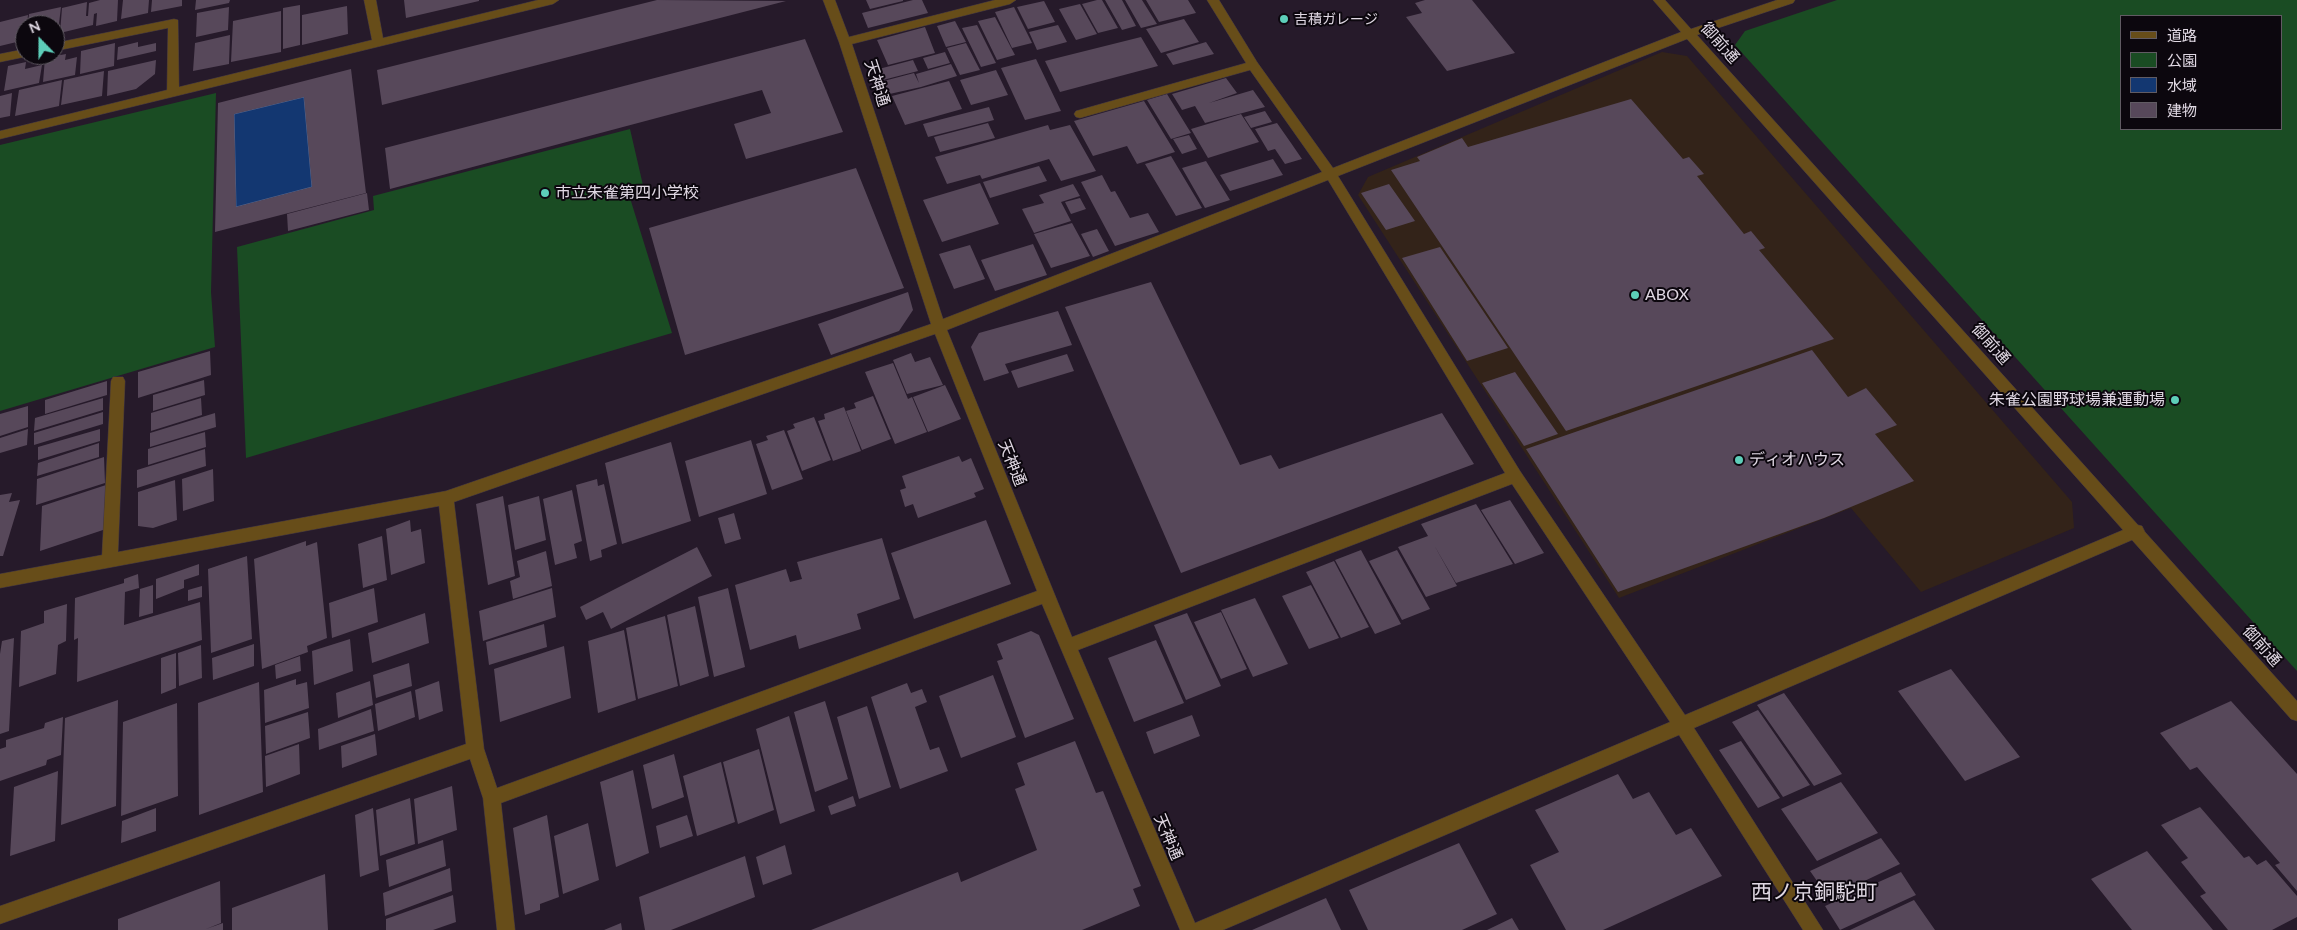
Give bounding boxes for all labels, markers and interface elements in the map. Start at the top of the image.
place label: 吉積ガレージ [1294,11,1378,27]
marker: 吉積ガレージ [1278,13,1290,25]
north arrow [15,15,65,65]
legend [2120,15,2282,130]
text: N [26,17,43,36]
street label: 御前通 [1697,19,1743,67]
text: 道路 [2167,26,2197,44]
text: 公園 [2167,51,2197,69]
street label: 天神通 [860,57,894,109]
text: 水域 [2167,76,2197,94]
text: 建物 [2167,101,2197,119]
place label: 市立朱雀第四小学校 [555,183,699,203]
marker: 市立朱雀第四小学校 [539,187,551,199]
place label: ABOX [1645,285,1689,305]
marker: ABOX [1629,289,1641,301]
street label: 御前通 [1968,320,2014,368]
place label: 朱雀公園野球場兼運動場 [1989,390,2165,410]
marker: 朱雀公園野球場兼運動場 [2169,394,2181,406]
street label: 天神通 [994,437,1030,489]
place label: ディオハウス [1749,450,1845,470]
marker: ディオハウス [1733,454,1745,466]
street label: 御前通 [2239,622,2285,670]
street label: 天神通 [1150,811,1186,863]
district label: 西ノ京銅駝町 [1751,879,1877,905]

